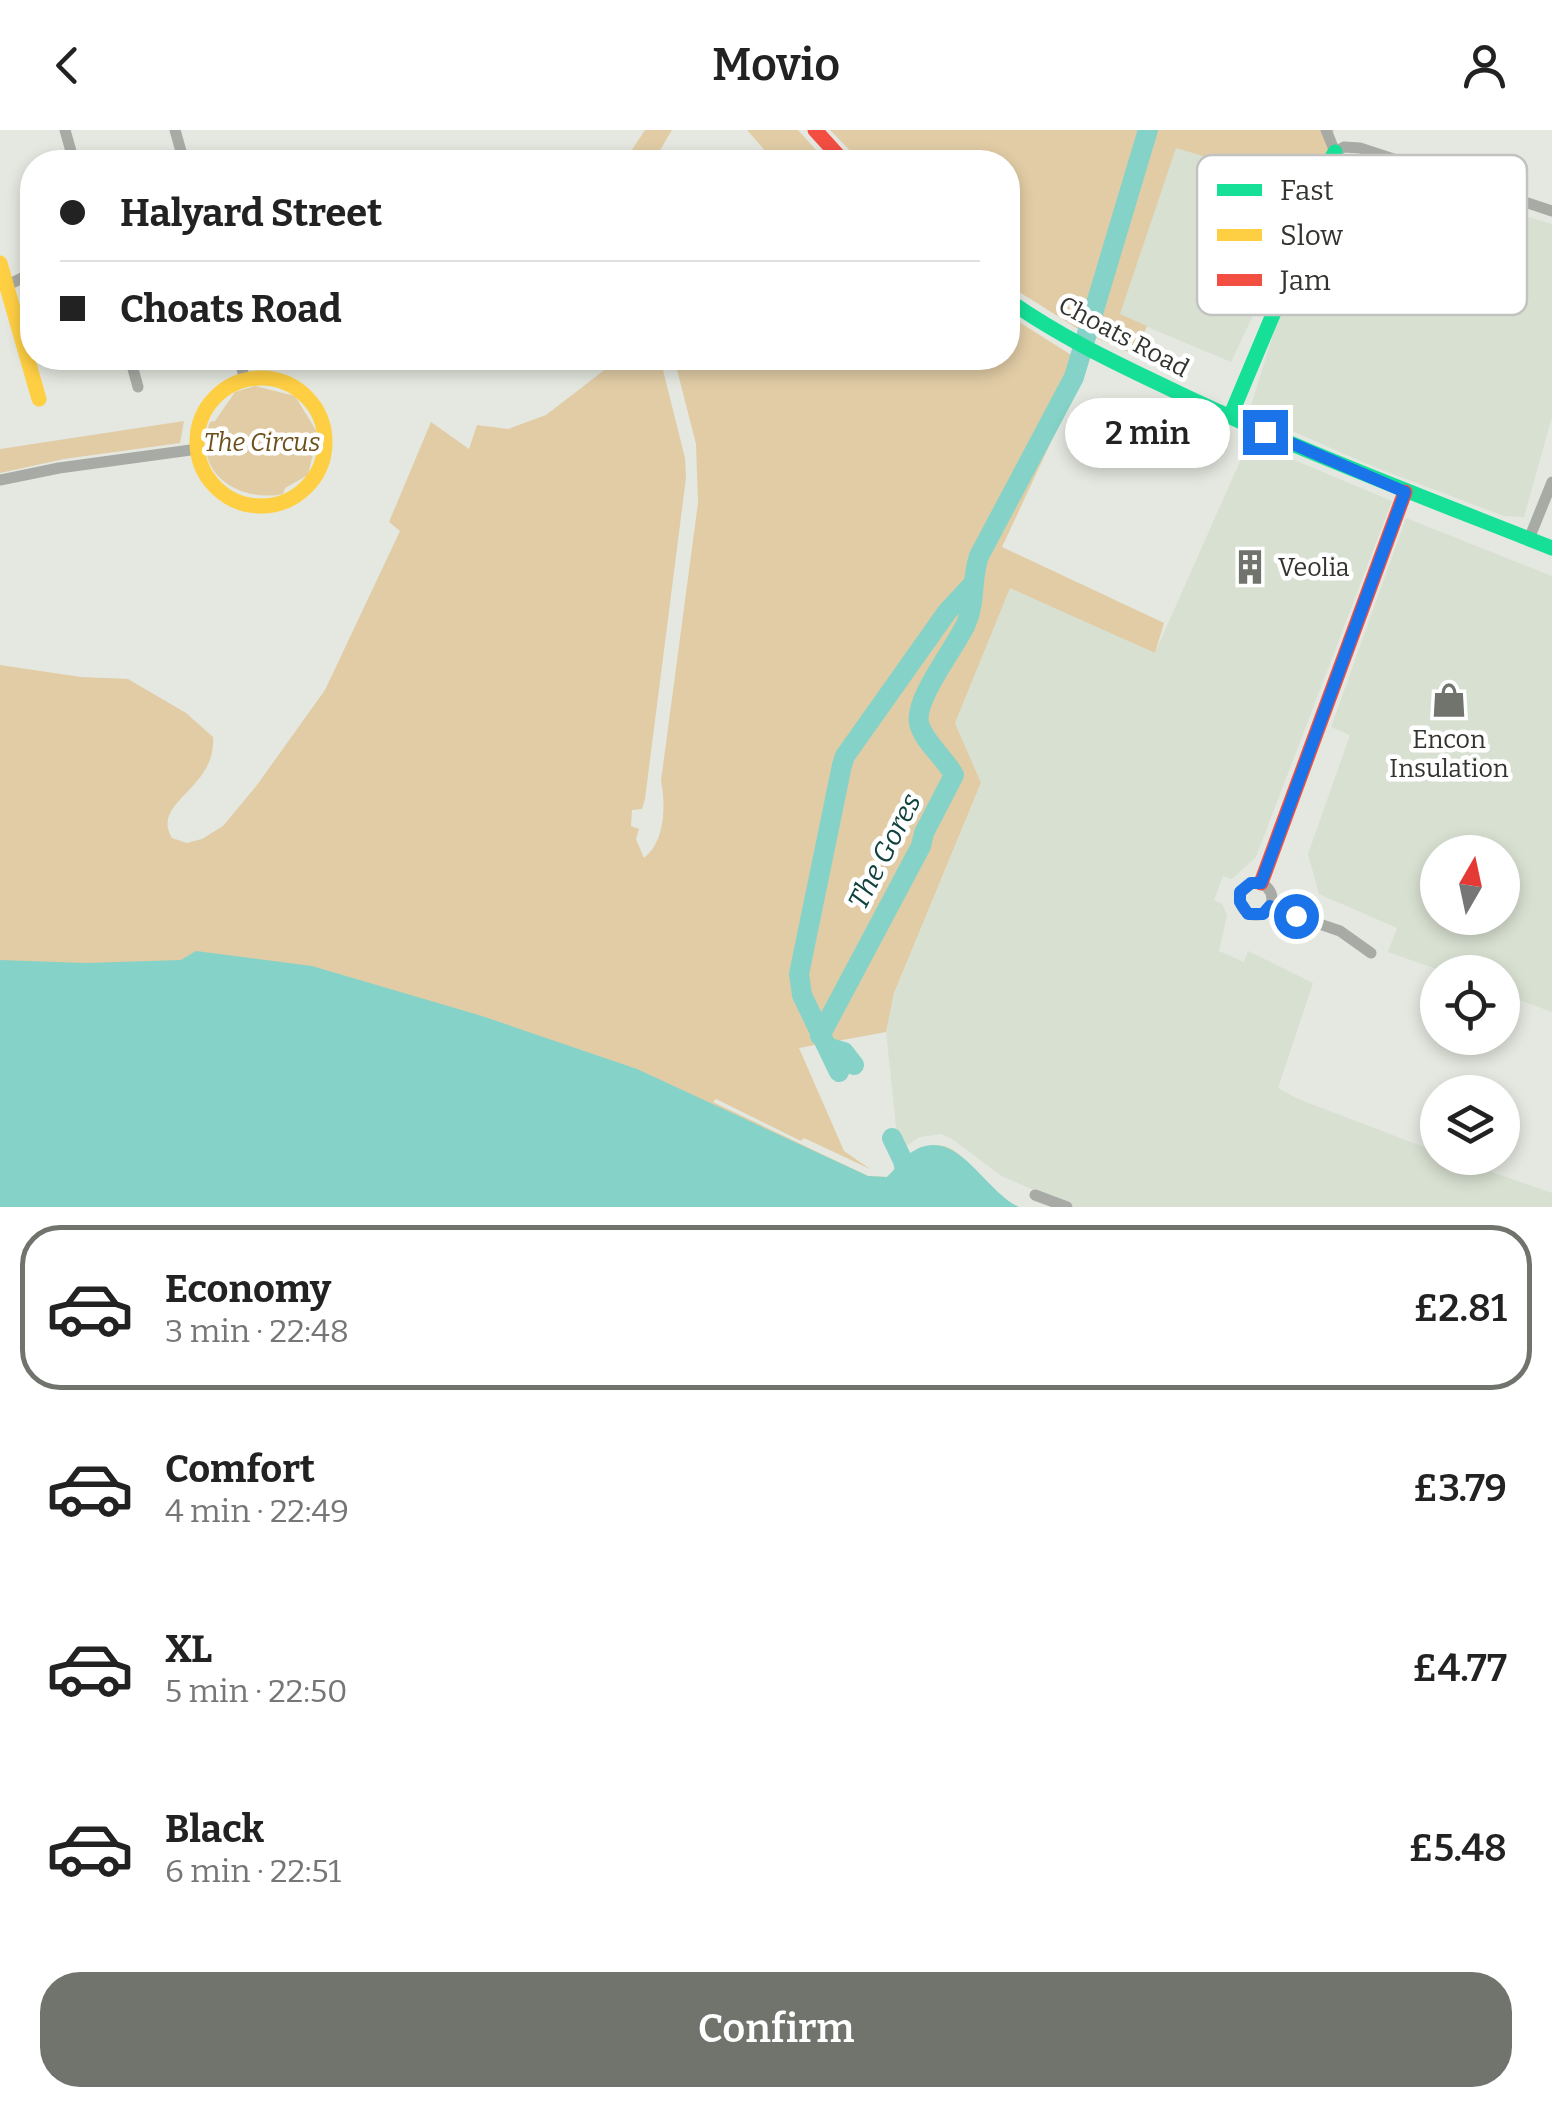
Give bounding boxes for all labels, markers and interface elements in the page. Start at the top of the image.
icon: back [40,38,95,93]
text: Movio [712,38,840,92]
icon: person [1457,38,1512,93]
legend [1197,155,1527,315]
text: Fast [1280,174,1334,207]
text: Halyard Street [120,190,382,236]
text: Slow [1280,219,1343,252]
text: Jam [1279,264,1331,297]
text: Choats Road [120,286,342,332]
street label: Choats Road [1053,290,1194,384]
callout: 2 min [1065,397,1230,467]
route end [1243,410,1288,455]
text: 2 min [1105,414,1190,452]
park label: The Circus [204,428,320,458]
building icon: Veolia [1231,548,1269,586]
place label: Veolia [1278,553,1350,583]
shop icon: Encon Insulation [1430,681,1468,719]
place label: Encon Insulation [1389,725,1509,784]
water label: The Gores [841,788,928,915]
north arrow [1420,835,1520,935]
map controls [1420,835,1520,1175]
route start [1274,894,1319,939]
button: locate [1420,955,1520,1055]
button: layers [1420,1075,1520,1175]
icon: car [45,1263,135,1353]
text: Economy [165,1266,331,1312]
text: £2.81 [1413,1285,1507,1331]
text: 3 min · 22:48 [165,1312,349,1350]
icon: car [45,1443,135,1533]
text: Comfort [165,1446,315,1492]
text: £3.79 [1413,1465,1507,1511]
text: 4 min · 22:49 [165,1492,349,1530]
icon: car [45,1623,135,1713]
text: XL [165,1626,212,1672]
text: £4.77 [1412,1645,1507,1691]
text: 5 min · 22:50 [165,1672,348,1710]
icon: car [45,1803,135,1893]
text: Black [165,1806,264,1852]
text: £5.48 [1408,1825,1507,1871]
text: 6 min · 22:51 [165,1852,341,1890]
button: Confirm [40,1972,1512,2087]

